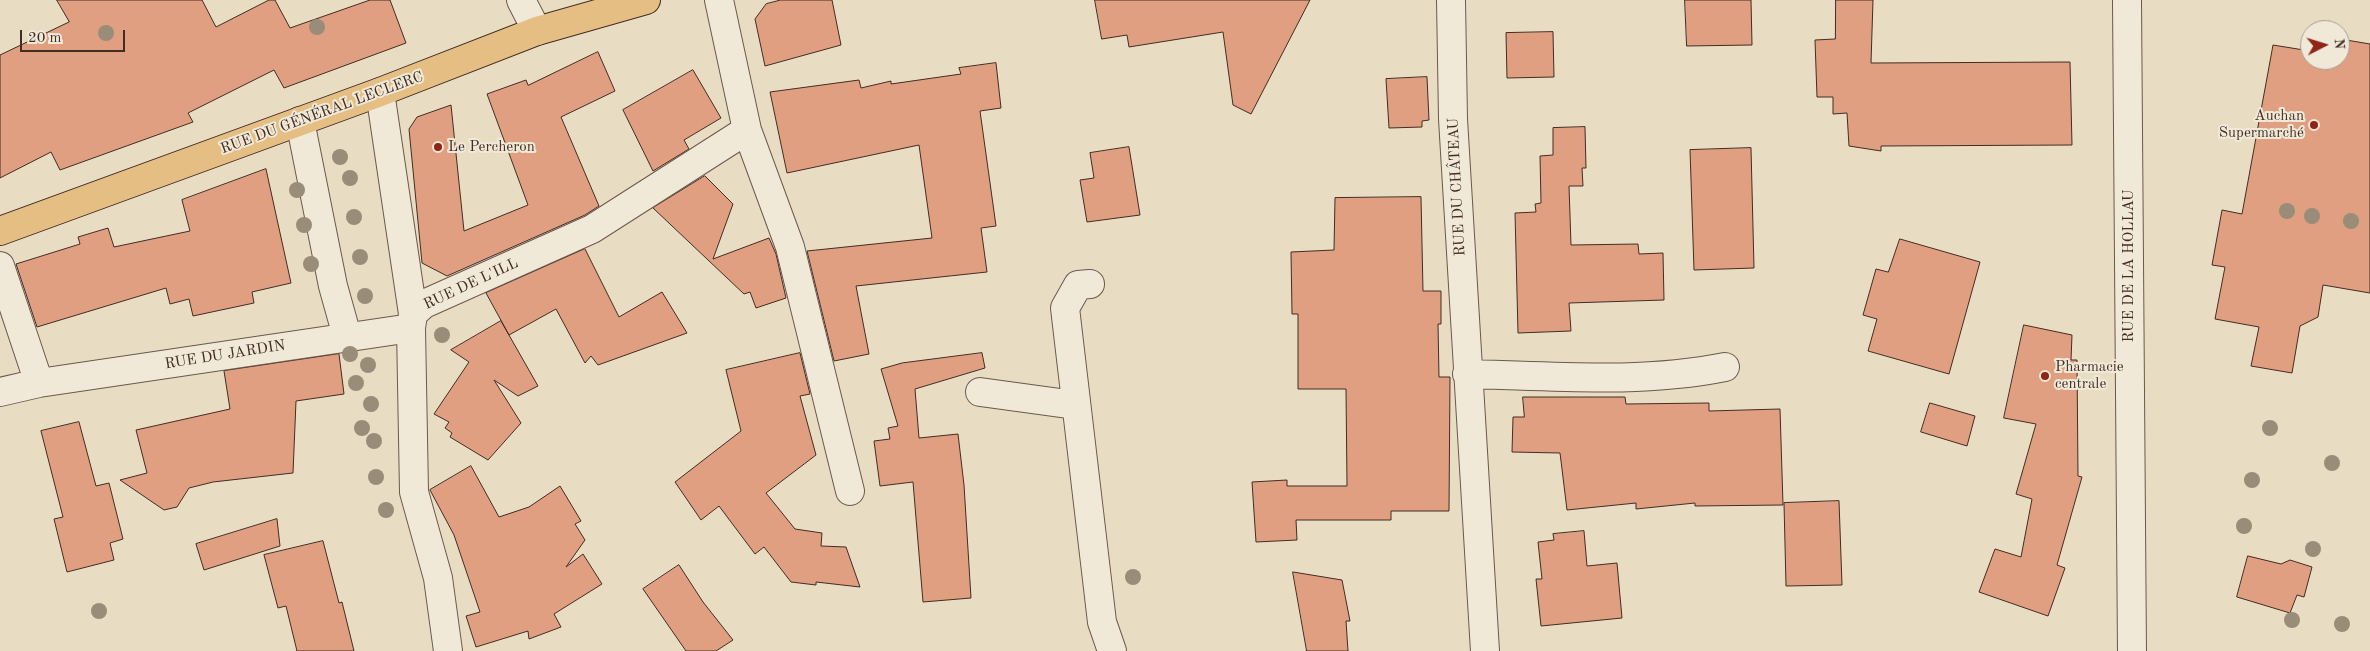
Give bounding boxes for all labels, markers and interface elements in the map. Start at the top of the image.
scale bar [22,20,128,52]
north arrow [2300,20,2350,70]
text: 20 m [28,31,62,46]
text: N [2332,38,2346,50]
street label: RUE DU GÉNÉRAL LECLERC [218,68,426,158]
place label: Auchan Supermarché [2219,107,2304,142]
street label: RUE DU CHÂTEAU [1444,117,1470,257]
marker: Auchan Supermarché [2308,119,2320,131]
place label: Le Percheron [448,138,535,156]
marker: Le Percheron [432,141,444,153]
street label: RUE DE LA HOLLAU [2120,190,2138,342]
street label: RUE DE L'ILL [421,254,521,314]
street label: RUE DU JARDIN [163,337,287,373]
place label: Pharmacie centrale [2055,358,2124,393]
marker: Pharmacie centrale [2039,370,2051,382]

